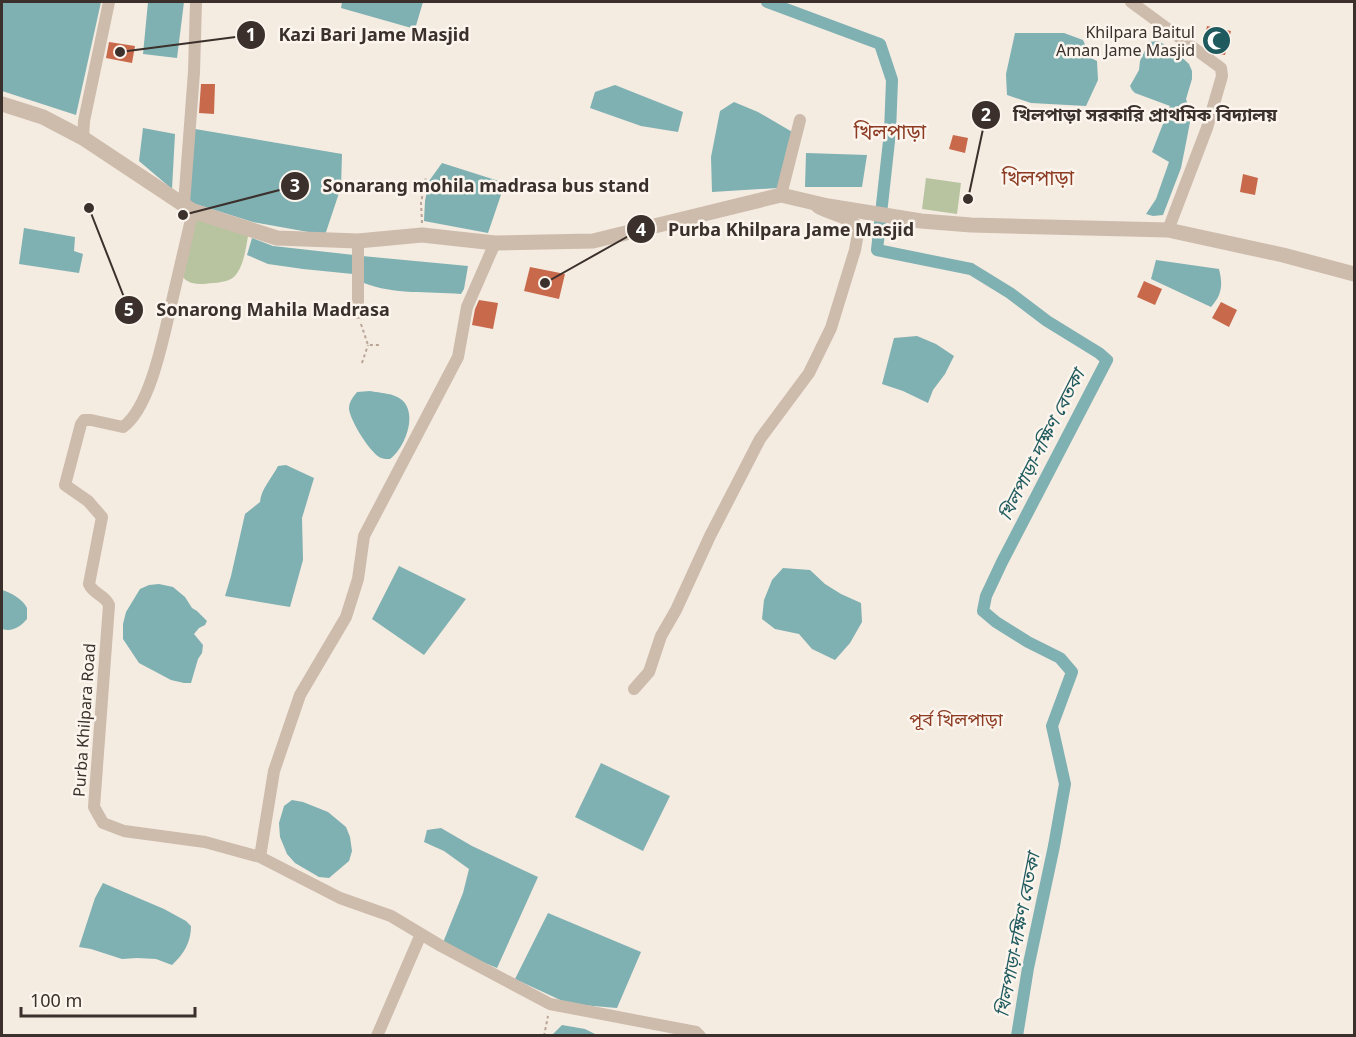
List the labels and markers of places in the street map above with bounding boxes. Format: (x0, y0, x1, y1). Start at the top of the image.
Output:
callout: Kazi Bari Jame Masjid (236, 17, 481, 53)
place label: Khilpara Baitul Aman Jame Masjid (1056, 21, 1195, 61)
mosque icon: Khilpara Baitul Aman Jame Masjid (1200, 25, 1232, 57)
callout: খিলপাড়া সরকারি প্রাথমিক বিদ্যালয় (971, 97, 1289, 133)
callout: Sonarang mohila madrasa bus stand (280, 168, 661, 204)
callout: Purba Khilpara Jame Masjid (626, 211, 926, 247)
callout: Sonarong Mahila Madrasa (114, 292, 402, 328)

